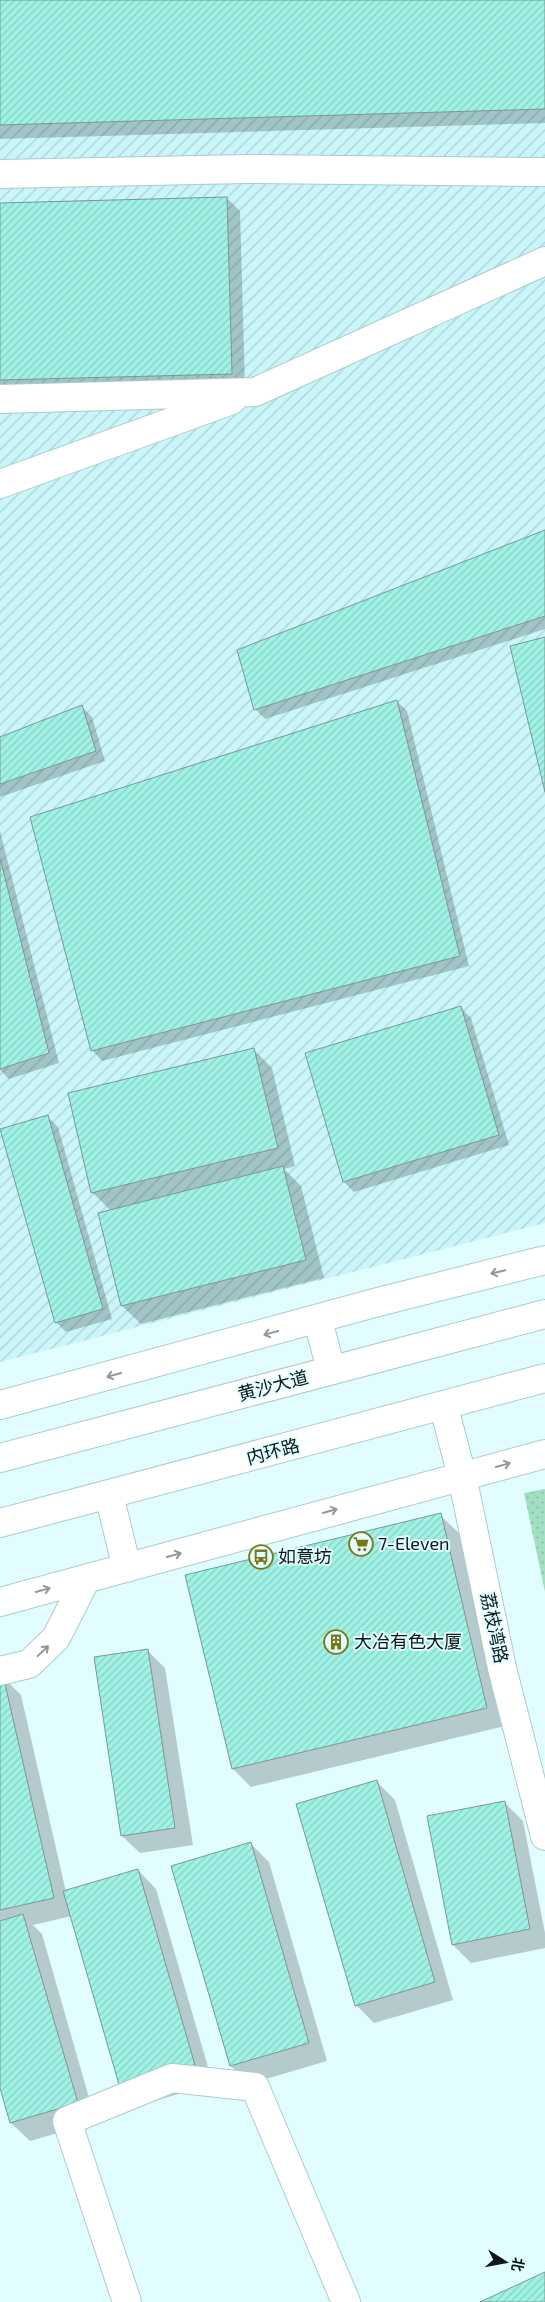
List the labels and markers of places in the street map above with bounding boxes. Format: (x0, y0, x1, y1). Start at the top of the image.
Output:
supermarket icon: 7-Eleven (348, 1531, 374, 1557)
place label: 7-Eleven (378, 1532, 450, 1554)
bus stop icon: 如意坊 (248, 1544, 274, 1570)
place label: 如意坊 (278, 1545, 332, 1567)
building icon: 大冶有色大厦 (323, 1629, 349, 1655)
place label: 大冶有色大厦 (354, 1630, 462, 1652)

